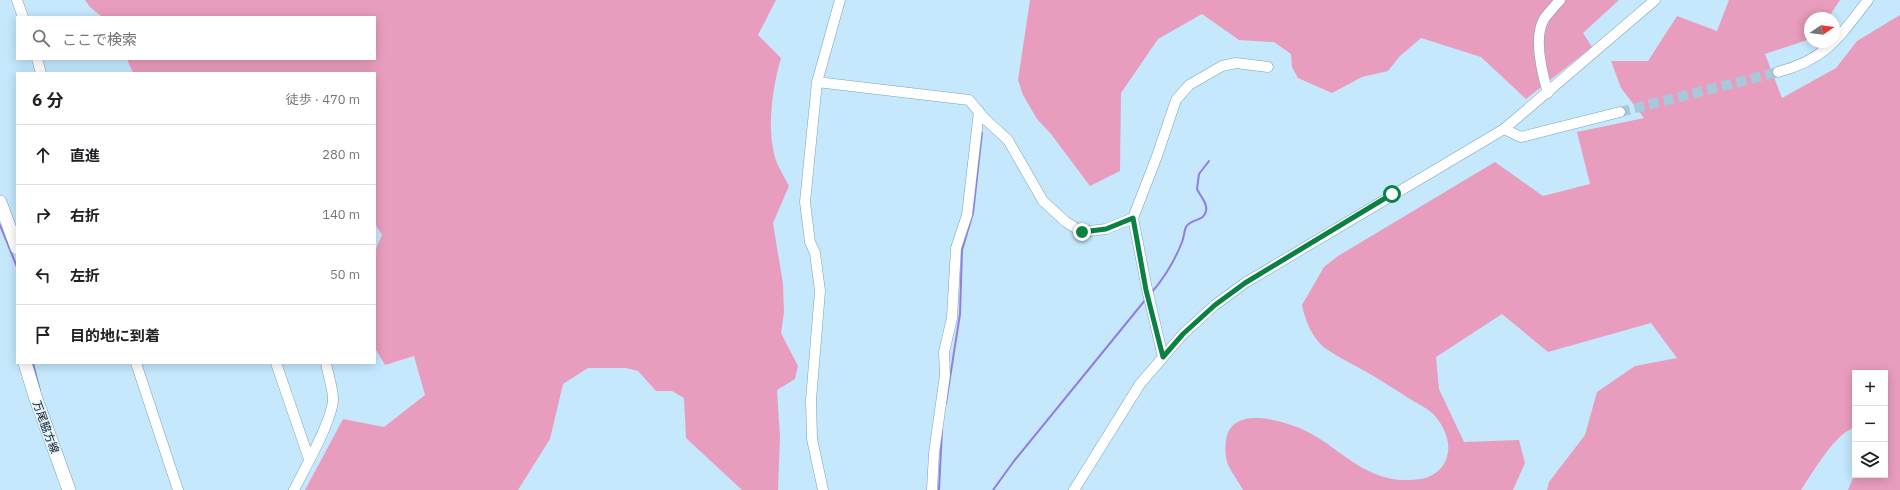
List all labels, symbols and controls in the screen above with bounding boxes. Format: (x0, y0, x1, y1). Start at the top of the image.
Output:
north arrow (1804, 12, 1840, 48)
search box (16, 16, 376, 60)
icon: search (30, 27, 52, 49)
text: ここで検索 (62, 30, 137, 49)
text: 6 分 (32, 89, 63, 111)
text: 徒歩 · 470 m (286, 91, 360, 108)
icon: ahead (32, 144, 54, 166)
text: 直進 (70, 146, 100, 165)
text: 280 m (322, 146, 360, 163)
route start (1383, 185, 1401, 203)
icon: right (32, 204, 54, 226)
text: 右折 (70, 206, 100, 225)
text: 140 m (322, 206, 360, 223)
route end (1073, 223, 1091, 241)
icon: left (32, 264, 54, 286)
text: 左折 (70, 266, 100, 285)
text: 50 m (330, 266, 360, 283)
icon: arrive (32, 324, 54, 346)
text: 目的地に到着 (70, 326, 160, 345)
map controls (1852, 370, 1888, 478)
button: + (1852, 370, 1888, 406)
street label: 万尾脇方線 (30, 399, 62, 455)
button: − (1852, 406, 1888, 442)
button: layers (1852, 442, 1888, 478)

